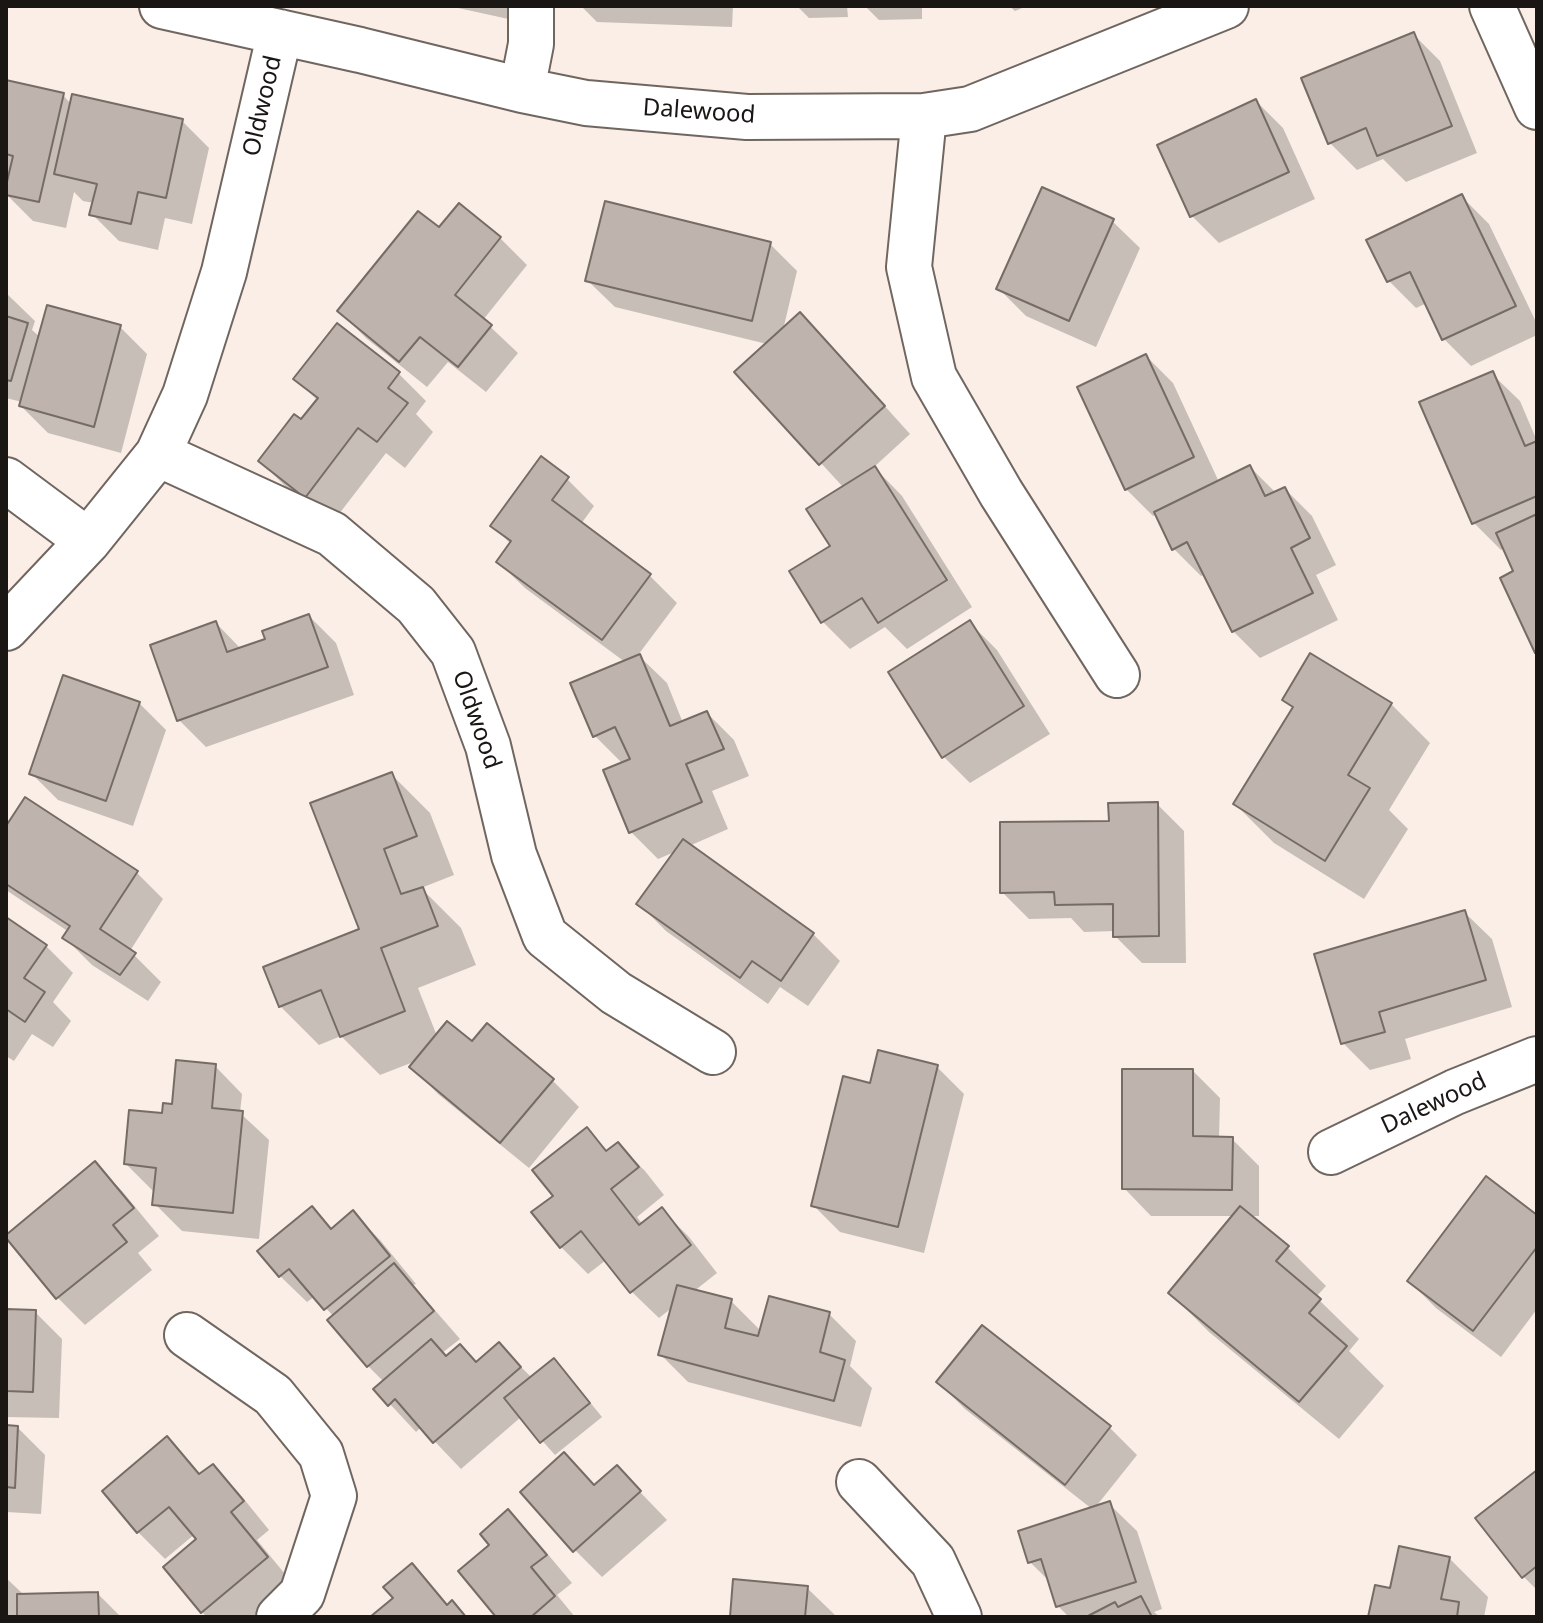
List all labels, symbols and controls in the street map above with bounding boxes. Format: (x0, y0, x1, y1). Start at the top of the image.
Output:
street label: Oldwood (237, 53, 289, 159)
street label: Dalewood (642, 94, 756, 130)
street label: Oldwood (446, 667, 506, 773)
street label: Dalewood (1377, 1067, 1491, 1141)

